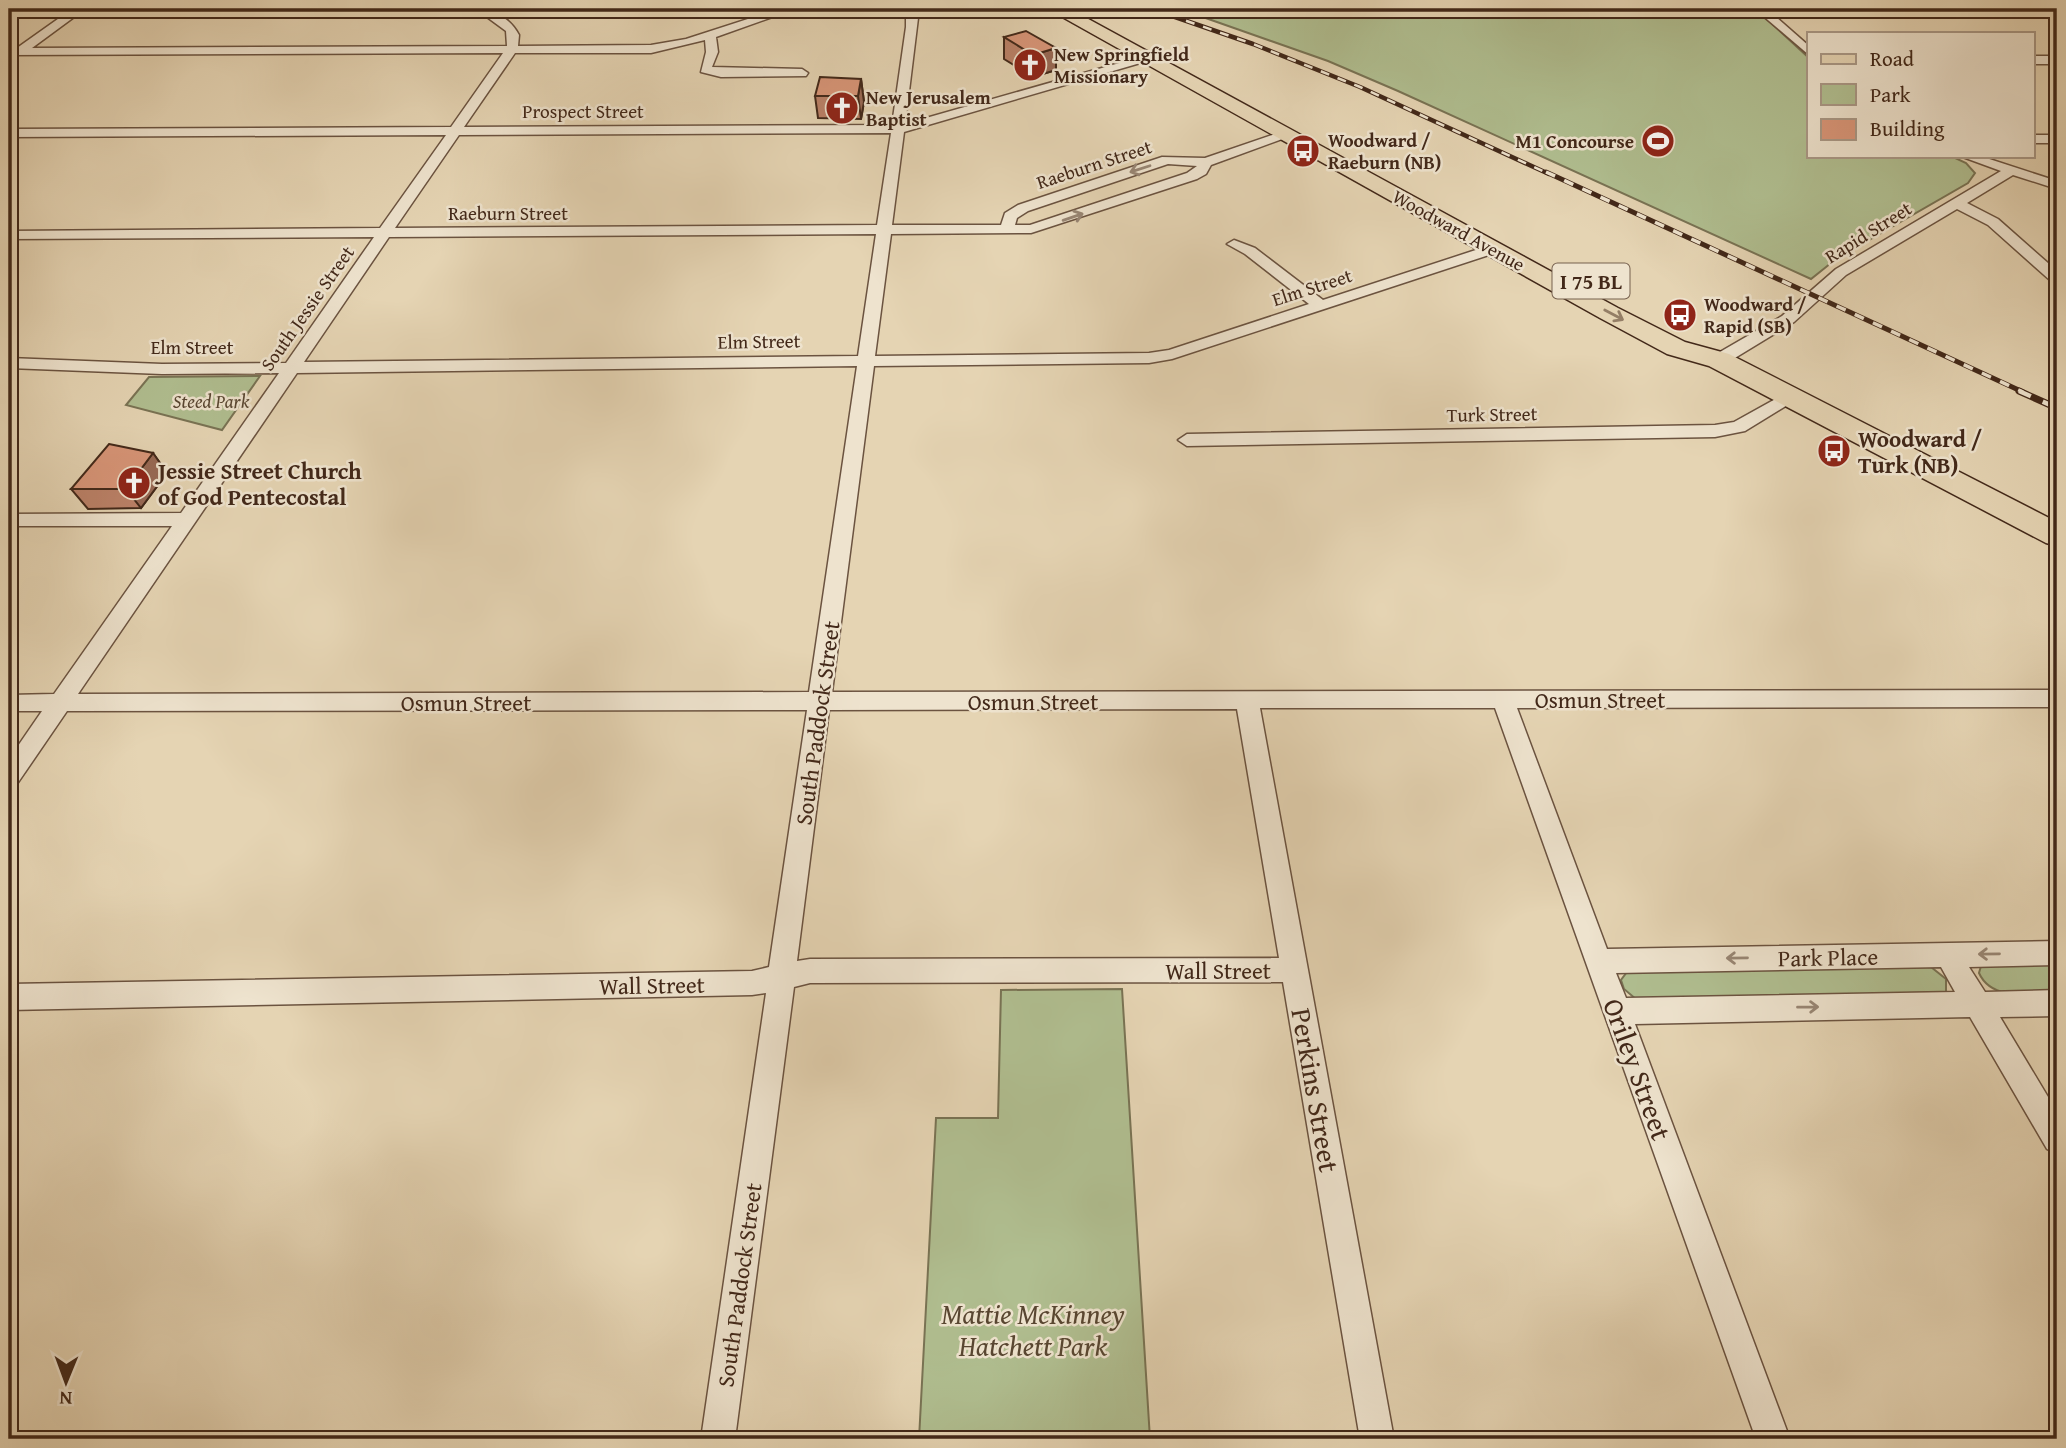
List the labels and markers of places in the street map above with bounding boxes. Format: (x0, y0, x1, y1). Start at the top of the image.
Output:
place label: New Springfield Missionary (1054, 40, 1189, 90)
church icon: New Springfield Missionary (1011, 46, 1049, 84)
place label: New Jerusalem Baptist (866, 83, 992, 133)
church icon: New Jerusalem Baptist (823, 89, 861, 127)
sports icon: M1 Concourse (1639, 122, 1677, 160)
place label: Woodward / Raeburn (NB) (1328, 126, 1442, 176)
place label: M1 Concourse (1516, 127, 1634, 155)
bus stop icon: Woodward / Raeburn (NB) (1284, 132, 1322, 170)
place label: Woodward / Rapid (SB) (1704, 290, 1806, 340)
bus stop icon: Woodward / Rapid (SB) (1661, 296, 1699, 334)
place label: Woodward / Turk (NB) (1858, 422, 1982, 481)
bus stop icon: Woodward / Turk (NB) (1815, 432, 1853, 470)
place label: Jessie Street Church of God Pentecostal (154, 454, 362, 513)
church icon: Jessie Street Church of God Pentecostal (115, 464, 153, 502)

